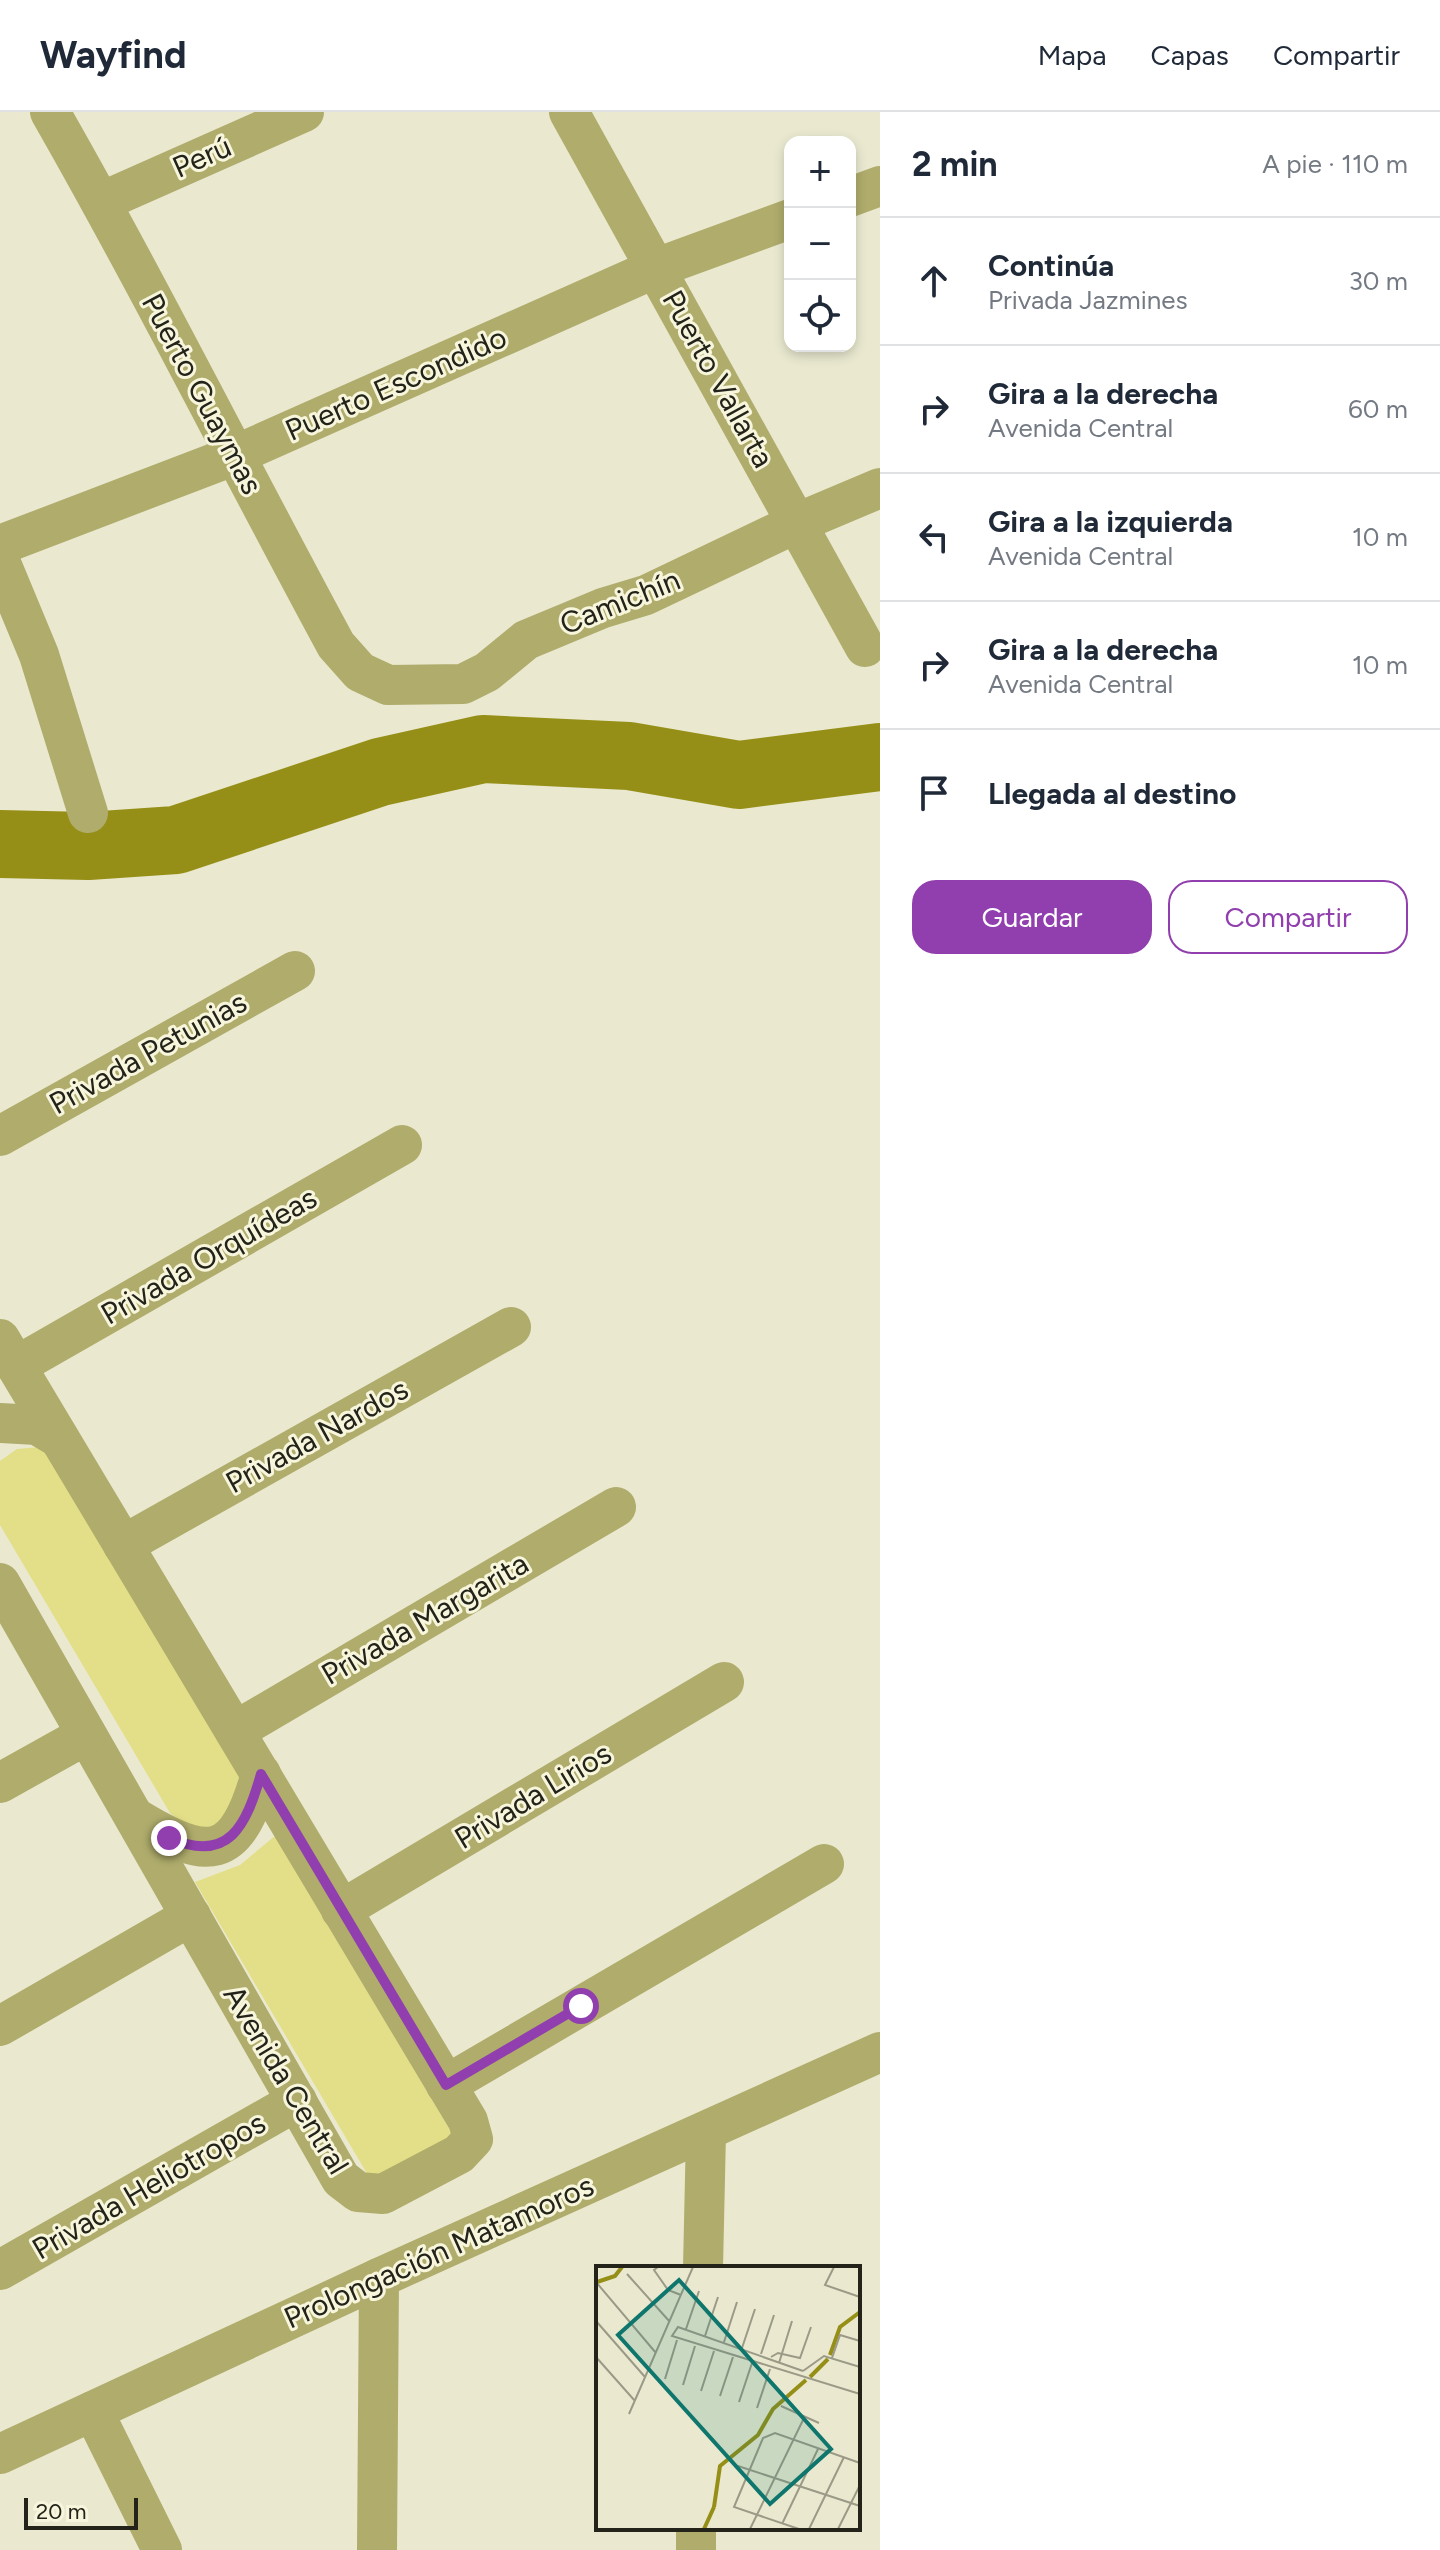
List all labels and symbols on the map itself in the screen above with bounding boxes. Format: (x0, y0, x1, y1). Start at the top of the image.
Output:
street label: Perú (167, 127, 237, 186)
street label: Puerto Vallarta (655, 284, 782, 474)
street label: Puerto Guaymas (134, 287, 271, 500)
street label: Puerto Escondido (279, 318, 512, 449)
street label: Camichín (554, 561, 685, 642)
street label: Privada Petunias (43, 983, 253, 1122)
street label: Privada Orquídeas (94, 1179, 323, 1332)
street label: Privada Nardos (219, 1370, 414, 1501)
street label: Privada Margarita (315, 1544, 535, 1693)
street label: Privada Lirios (448, 1734, 618, 1857)
route end (151, 1820, 187, 1856)
street label: Avenida Central (216, 1979, 357, 2181)
route start (563, 1988, 599, 2024)
street label: Privada Heliotropos (26, 2104, 272, 2267)
street label: Prolongación Matamoros (278, 2167, 599, 2337)
inset map (596, 2266, 860, 2530)
scale bar (24, 2494, 138, 2530)

